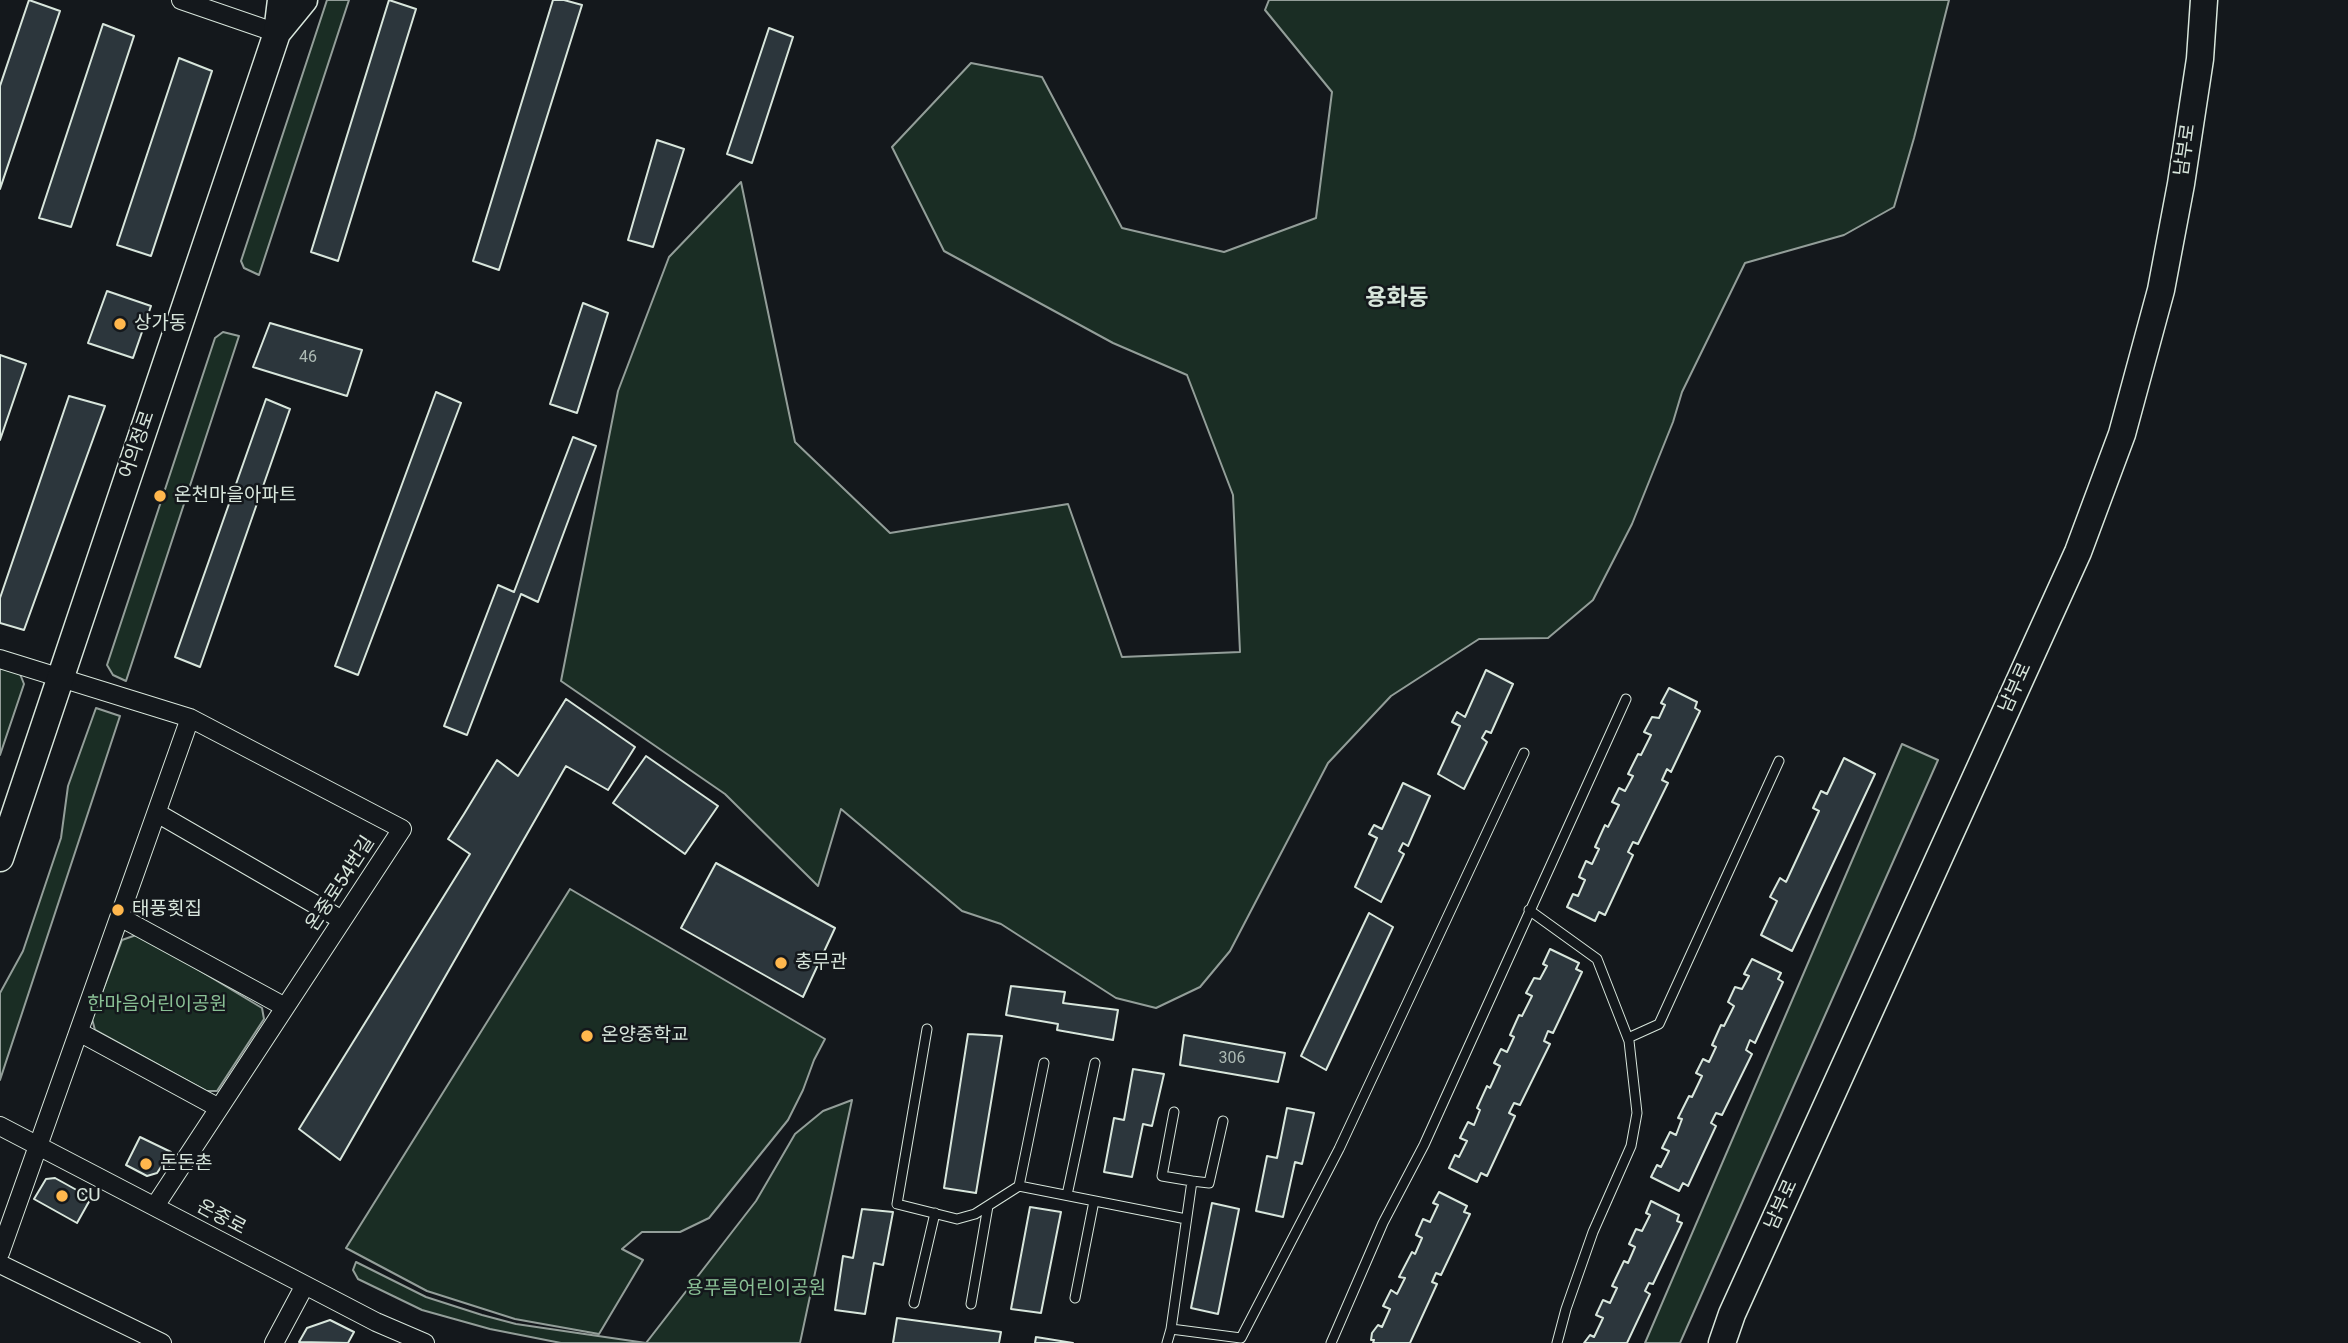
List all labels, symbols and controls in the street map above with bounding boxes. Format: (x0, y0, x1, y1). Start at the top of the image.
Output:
street label: 남부로 (2171, 122, 2201, 178)
district label: 용화동 (1365, 285, 1429, 313)
place label: 상가동 (134, 313, 186, 335)
marker: 상가동 (112, 316, 128, 332)
house number: 46 (299, 348, 317, 368)
street label: 어의정로 (116, 408, 160, 482)
place label: 온천마을아파트 (174, 485, 296, 507)
marker: 온천마을아파트 (152, 488, 168, 504)
street label: 남부로 (1995, 659, 2037, 717)
street label: 온중로54번길 (302, 832, 380, 936)
place label: 태풍횟집 (132, 899, 202, 921)
marker: 태풍횟집 (110, 902, 126, 918)
place label: 충무관 (795, 952, 847, 974)
marker: 충무관 (773, 955, 789, 971)
park label: 한마음어린이공원 (87, 994, 227, 1016)
place label: 온양중학교 (601, 1025, 688, 1047)
marker: 온양중학교 (579, 1028, 595, 1044)
house number: 306 (1219, 1049, 1245, 1069)
place label: 돈돈촌 (160, 1153, 212, 1175)
marker: 돈돈촌 (138, 1156, 154, 1172)
street label: 남부로 (1761, 1176, 1803, 1234)
place label: CU (76, 1185, 101, 1207)
marker: CU (54, 1188, 70, 1204)
street label: 온중로 (192, 1196, 250, 1240)
park label: 용푸름어린이공원 (686, 1278, 826, 1300)

